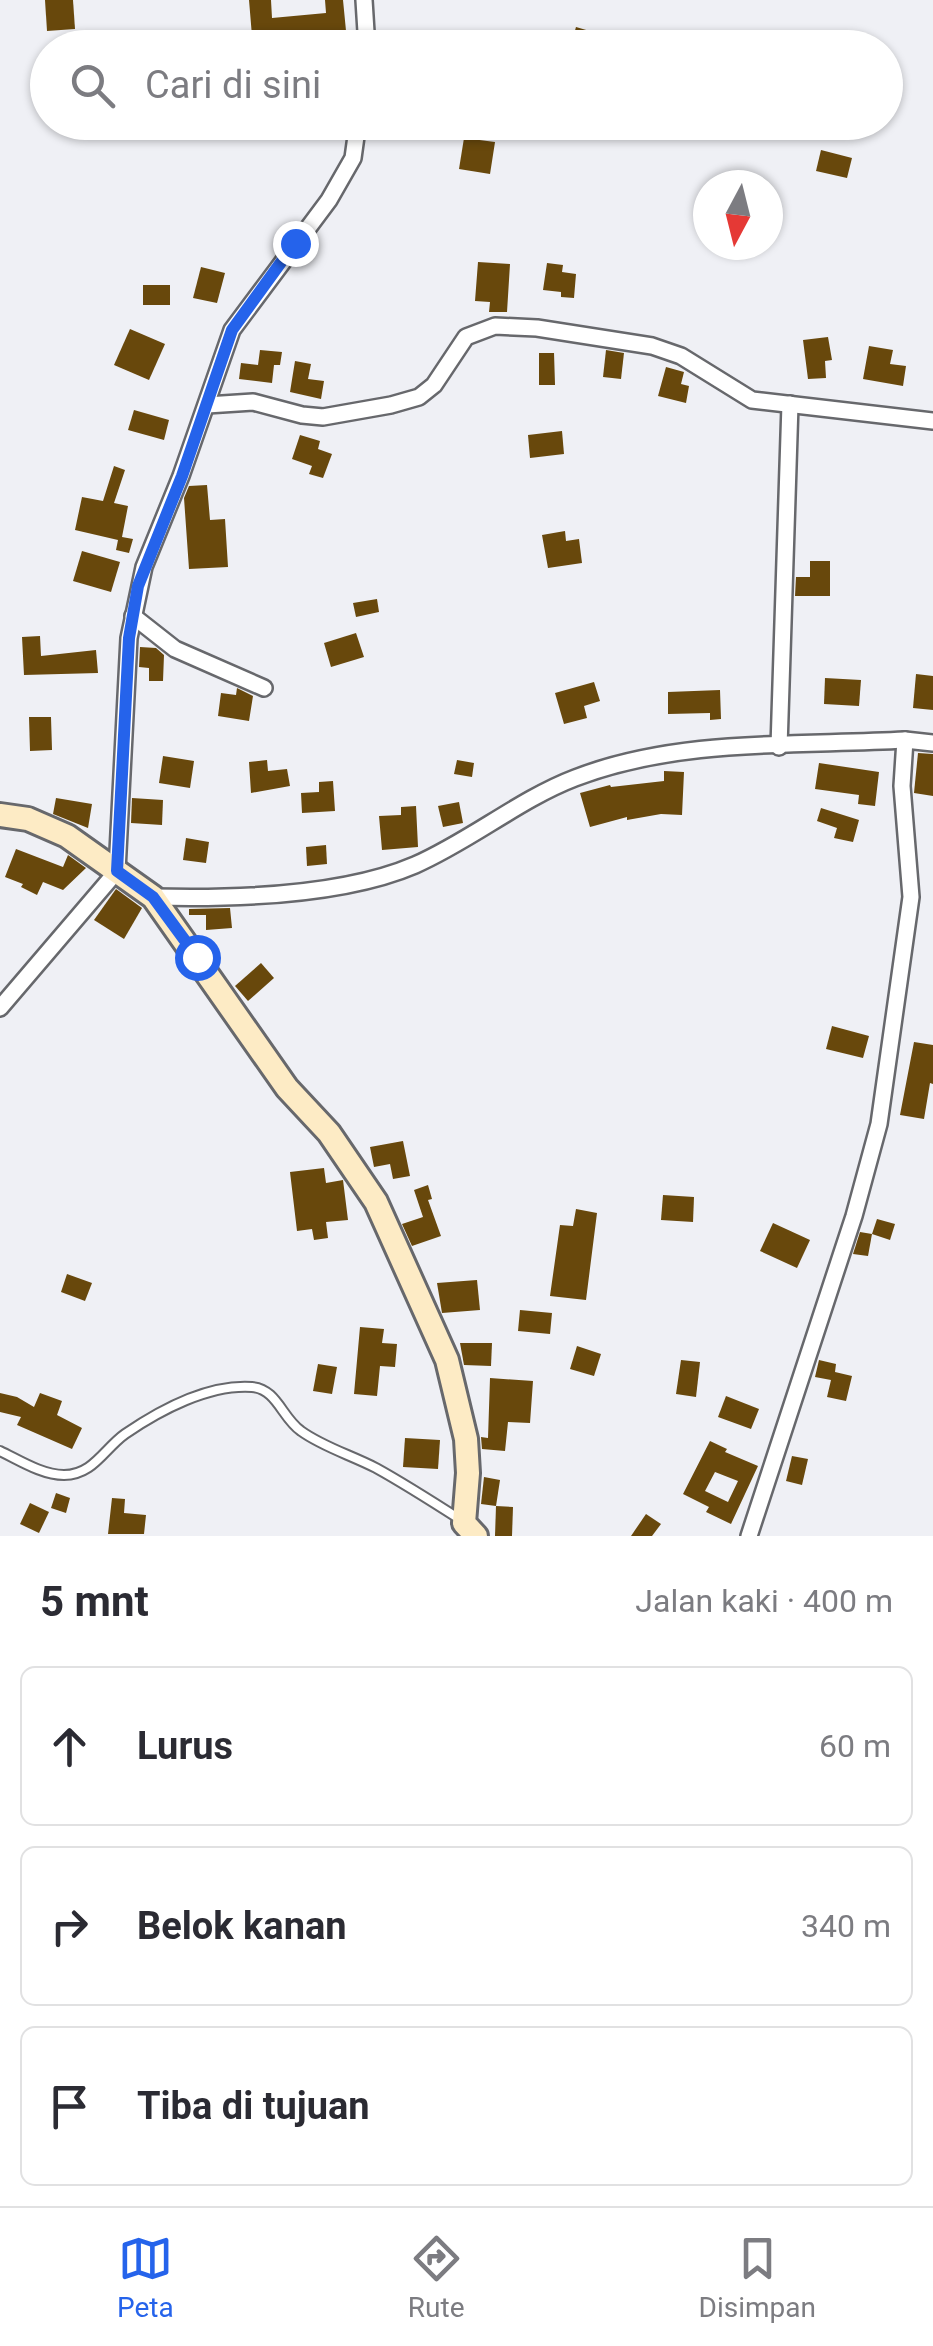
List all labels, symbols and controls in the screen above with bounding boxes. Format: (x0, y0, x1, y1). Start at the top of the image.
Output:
search box (30, 30, 903, 140)
icon: search (65, 58, 120, 113)
text: Cari di sini (145, 63, 321, 107)
north arrow (693, 170, 783, 260)
route end (273, 221, 319, 267)
route start (175, 935, 221, 981)
text: 5 mnt (40, 1577, 149, 1626)
text: Jalan kaki · 400 m (635, 1582, 893, 1620)
icon: ahead (42, 1719, 97, 1774)
text: Lurus (137, 1724, 233, 1768)
text: 60 m (819, 1727, 891, 1765)
icon: right (42, 1899, 97, 1954)
text: Belok kanan (137, 1904, 347, 1948)
text: 340 m (801, 1907, 891, 1945)
icon: arrive (42, 2079, 97, 2134)
text: Tiba di tujuan (137, 2084, 370, 2128)
tab: Peta (117, 2231, 174, 2324)
tab: Rute (408, 2231, 465, 2324)
tab: Disimpan (699, 2231, 816, 2324)

